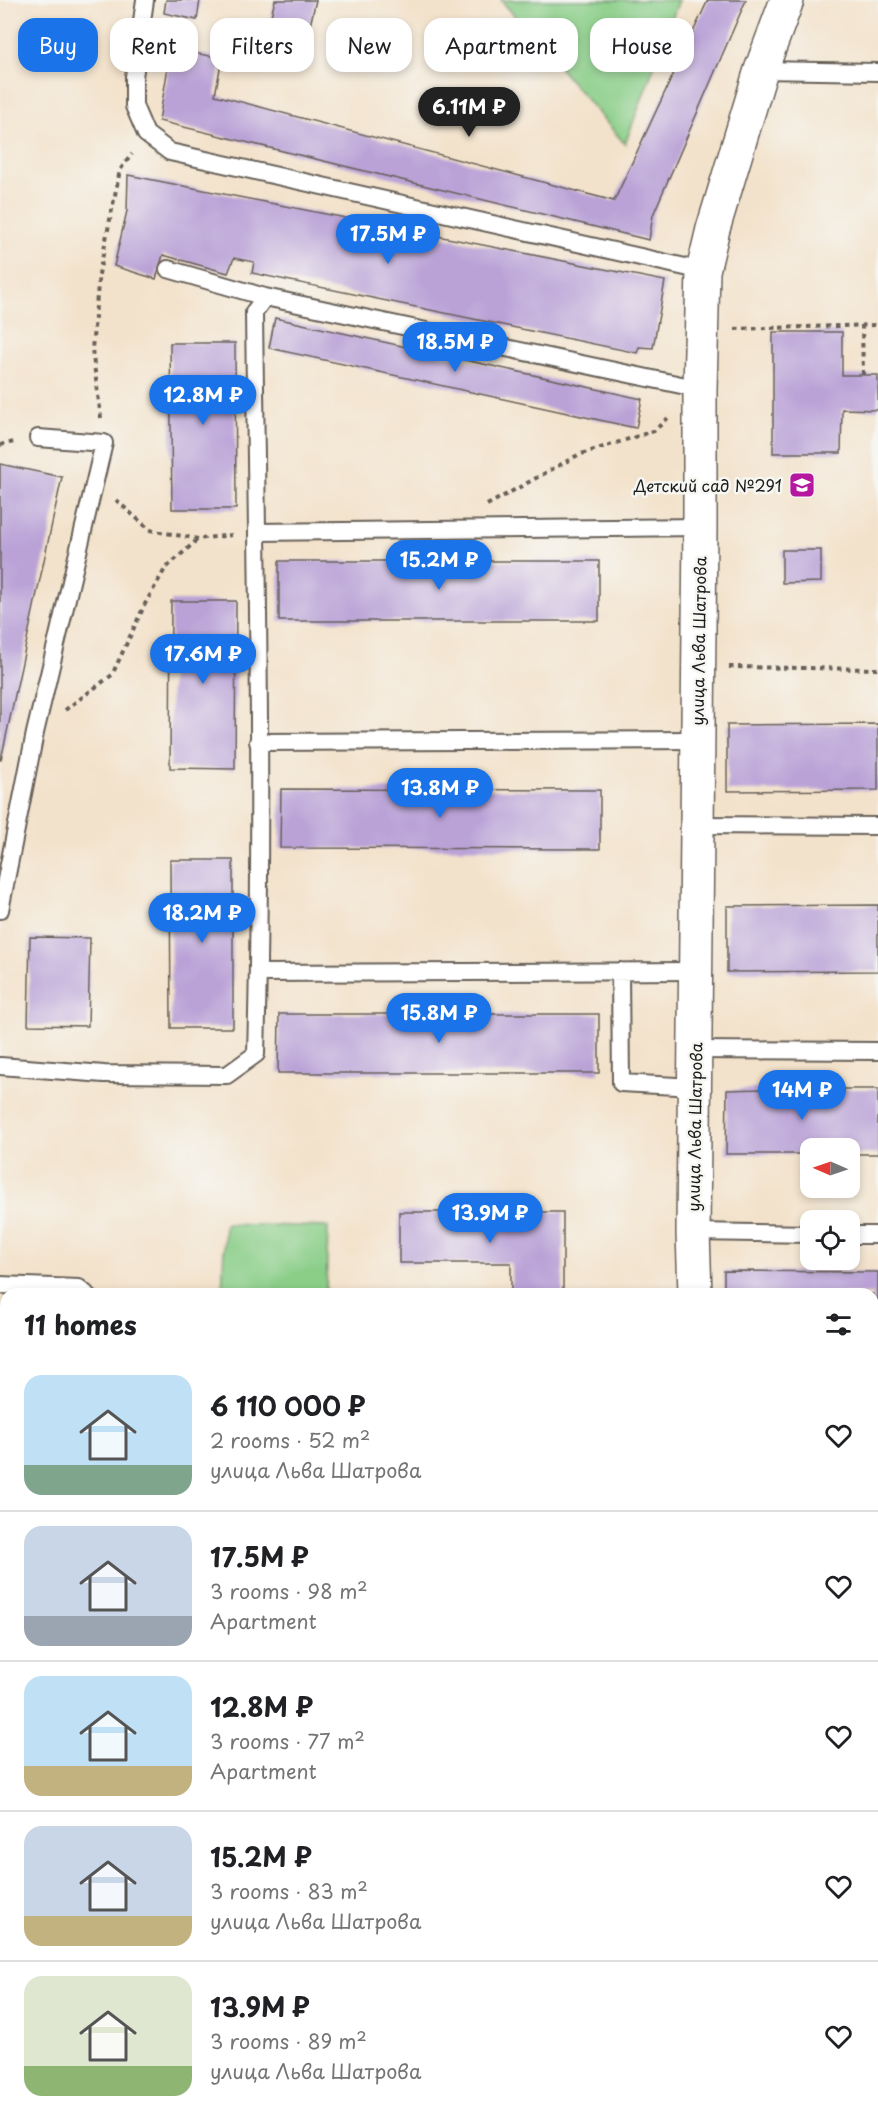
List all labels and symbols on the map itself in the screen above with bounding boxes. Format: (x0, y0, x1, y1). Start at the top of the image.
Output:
pin: 6.11M ₽ (414, 87, 524, 138)
pin: 17.5M ₽ (333, 214, 443, 265)
pin: 18.5M ₽ (400, 322, 510, 373)
pin: 12.8M ₽ (148, 375, 258, 426)
school or university icon: Детский сад №291 (787, 470, 817, 500)
place label: Детский сад №291 (633, 473, 782, 497)
pin: 15.2M ₽ (384, 540, 494, 591)
street label: улица Льва Шатрова (685, 556, 711, 726)
pin: 17.6M ₽ (148, 634, 258, 685)
pin: 13.8M ₽ (385, 768, 495, 819)
pin: 18.2M ₽ (147, 893, 257, 944)
pin: 15.8M ₽ (384, 993, 494, 1044)
street label: улица Льва Шатрова (681, 1042, 707, 1212)
pin: 14M ₽ (760, 1070, 844, 1121)
north arrow (800, 1138, 860, 1198)
pin: 13.9M ₽ (435, 1193, 545, 1244)

